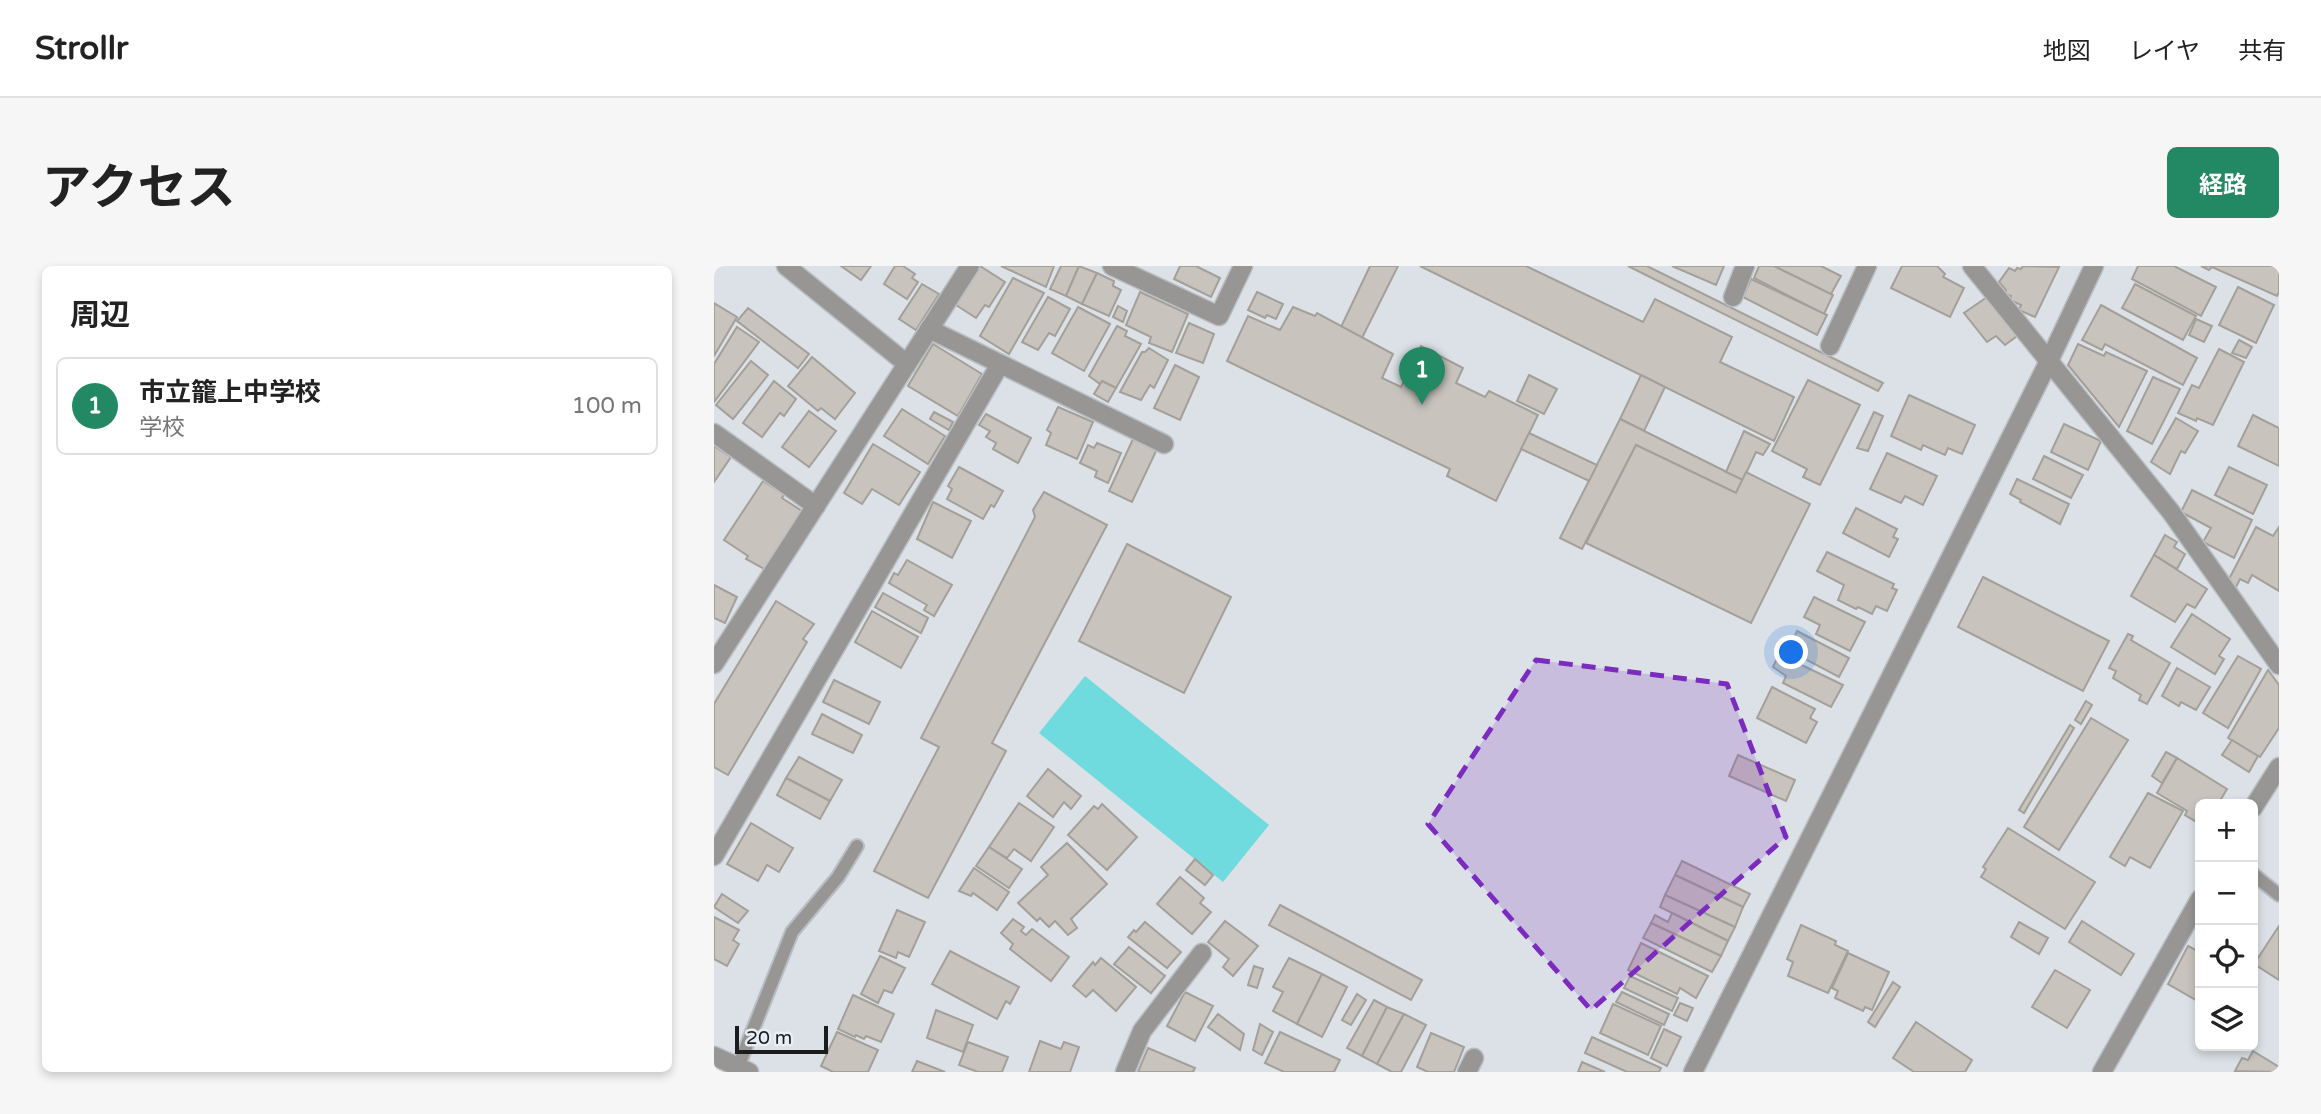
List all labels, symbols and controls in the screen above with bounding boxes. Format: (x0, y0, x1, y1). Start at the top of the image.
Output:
text: Strollr (35, 29, 129, 68)
text: 地図 (2043, 37, 2091, 66)
text: レイヤ (2129, 37, 2200, 66)
text: 共有 (2238, 37, 2286, 66)
button: 経路 (2167, 147, 2279, 218)
text: アクセス (42, 159, 236, 218)
text: 周辺 (70, 297, 130, 334)
pin: 1 (1399, 347, 1445, 405)
text: 市立籠上中学校 (139, 377, 321, 408)
text: 1 (88, 392, 102, 420)
text: 100 m (572, 392, 642, 420)
text: 学校 (139, 414, 185, 442)
your location (1774, 635, 1808, 669)
map controls (2195, 799, 2258, 1051)
button: + (2195, 799, 2258, 862)
button: − (2195, 862, 2258, 925)
button: locate (2195, 925, 2258, 988)
button: layers (2195, 988, 2258, 1051)
scale bar (735, 1023, 828, 1055)
text: 20 m (746, 1027, 792, 1049)

